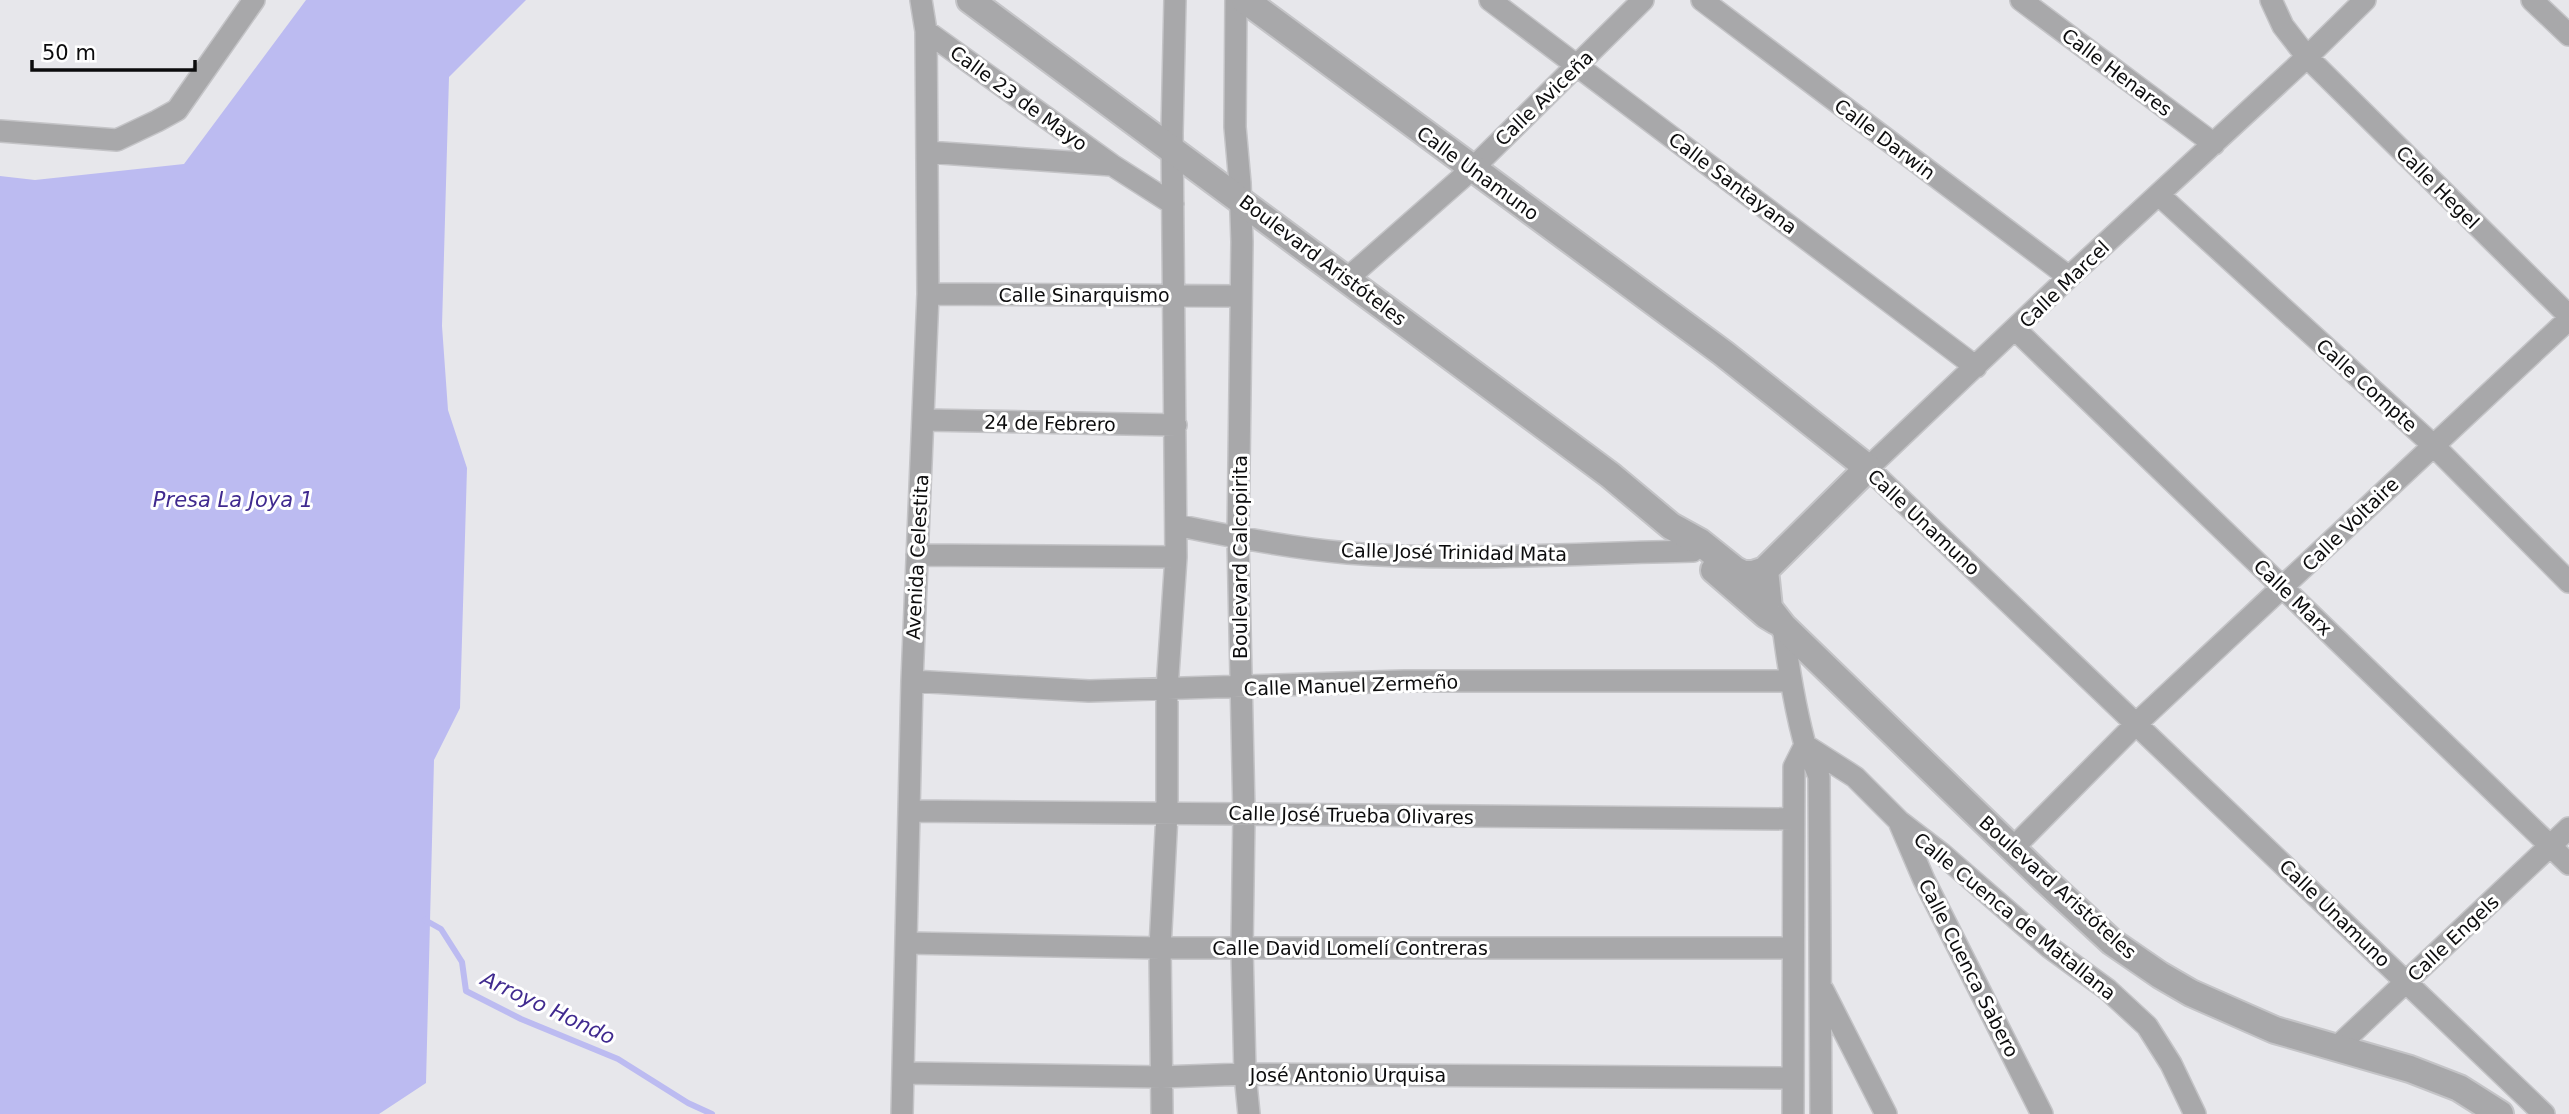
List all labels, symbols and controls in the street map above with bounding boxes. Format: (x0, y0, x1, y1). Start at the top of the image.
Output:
street label: Calle Henares (2058, 24, 2176, 120)
scale bar (32, 28, 194, 72)
text: 50 m (42, 41, 96, 65)
street label: Calle 23 de Mayo (946, 41, 1092, 155)
street label: Calle Aviceña (1491, 46, 1597, 150)
street label: Calle Darwin (1830, 94, 1940, 184)
street label: Calle Unamuno (1413, 121, 1543, 225)
street label: Calle Santayana (1665, 128, 1801, 238)
street label: Calle Hegel (2392, 141, 2484, 233)
street label: Boulevard Aristóteles (1235, 190, 1411, 330)
street label: Calle Marcel (2015, 236, 2113, 332)
street label: Calle Sinarquismo (998, 284, 1170, 306)
street label: Calle Compte (2312, 334, 2422, 436)
street label: 24 de Febrero (984, 411, 1116, 435)
street label: Boulevard Calcopirita (1229, 455, 1251, 659)
street label: Calle Unamuno (1863, 465, 1985, 579)
street label: Calle Voltaire (2297, 473, 2403, 575)
street label: Avenida Celestita (902, 474, 932, 640)
water label: Presa La Joya 1 (153, 488, 313, 512)
street label: Calle José Trinidad Mata (1341, 539, 1567, 565)
street label: Calle Marx (2249, 554, 2337, 640)
street label: Calle Manuel Zermeño (1243, 670, 1459, 700)
street label: Calle José Trueba Olivares (1228, 802, 1474, 828)
street label: Boulevard Aristóteles (1975, 811, 2141, 963)
street label: Calle Cuenca de Matallana (1910, 828, 2120, 1004)
street label: Calle Unamuno (2275, 855, 2395, 971)
street label: Calle Cuenca Sabero (1915, 875, 2023, 1061)
street label: Calle Engels (2403, 890, 2503, 986)
street label: Calle David Lomelí Contreras (1212, 937, 1488, 959)
water label: Arroyo Hondo (476, 966, 619, 1049)
street label: José Antonio Urquisa (1249, 1064, 1446, 1086)

